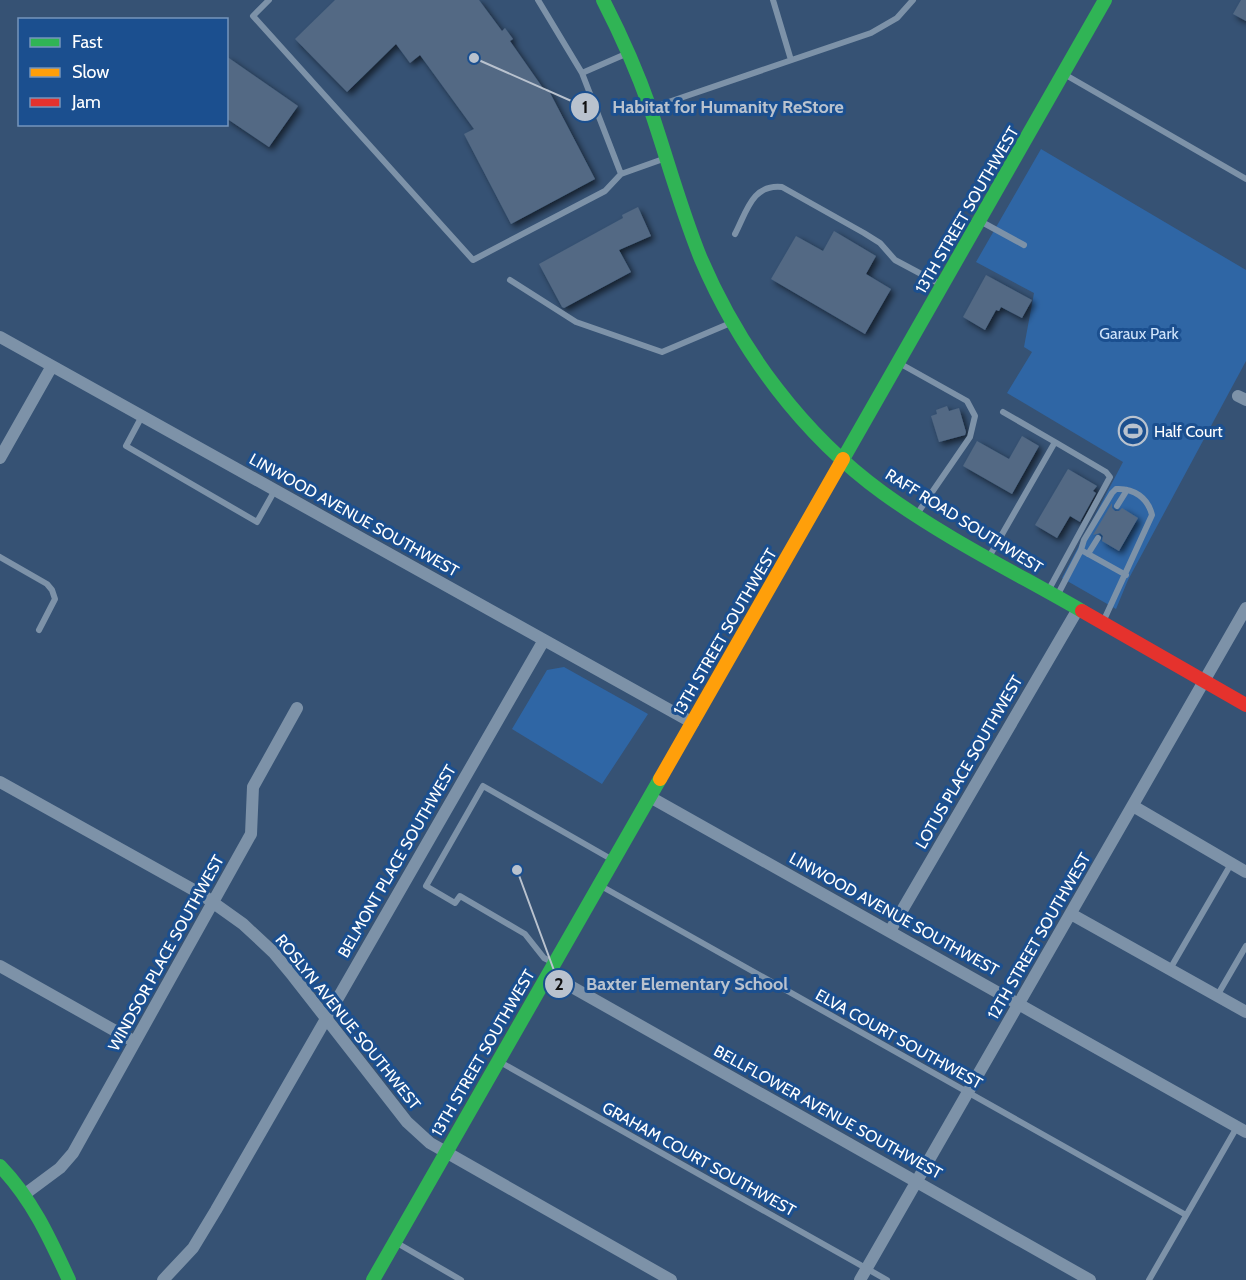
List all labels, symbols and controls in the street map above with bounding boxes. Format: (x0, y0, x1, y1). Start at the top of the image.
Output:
legend (18, 18, 228, 126)
text: Fast (72, 31, 103, 53)
text: Slow (72, 61, 109, 83)
callout: Habitat for Humanity ReStore (570, 89, 856, 125)
text: Jam (71, 91, 101, 113)
text: 1 (582, 96, 588, 118)
text: Habitat for Humanity ReStore (612, 96, 844, 118)
street label: 13TH STREET SOUTHWEST (911, 123, 1023, 297)
park label: Garaux Park (1099, 324, 1180, 343)
sports icon: Half Court (1117, 415, 1149, 447)
place label: Half Court (1154, 422, 1223, 441)
street label: LINWOOD AVENUE SOUTHWEST (246, 449, 462, 581)
street label: RAFF ROAD SOUTHWEST (882, 465, 1046, 577)
street label: 13TH STREET SOUTHWEST (669, 545, 781, 719)
street label: LOTUS PLACE SOUTHWEST (912, 672, 1027, 852)
street label: BELMONT PLACE SOUTHWEST (334, 761, 460, 961)
street label: LINWOOD AVENUE SOUTHWEST (786, 848, 1002, 980)
street label: 12TH STREET SOUTHWEST (983, 849, 1095, 1023)
street label: WINDSOR PLACE SOUTHWEST (104, 851, 228, 1054)
street label: ROSLYN AVENUE SOUTHWEST (272, 931, 425, 1114)
street label: 13TH STREET SOUTHWEST (427, 966, 539, 1140)
callout: Baxter Elementary School (544, 966, 800, 1002)
text: 2 (554, 973, 564, 995)
text: Baxter Elementary School (586, 973, 788, 995)
street label: ELVA COURT SOUTHWEST (812, 985, 986, 1093)
street label: BELLFLOWER AVENUE SOUTHWEST (711, 1041, 946, 1183)
street label: GRAHAM COURT SOUTHWEST (599, 1098, 799, 1220)

